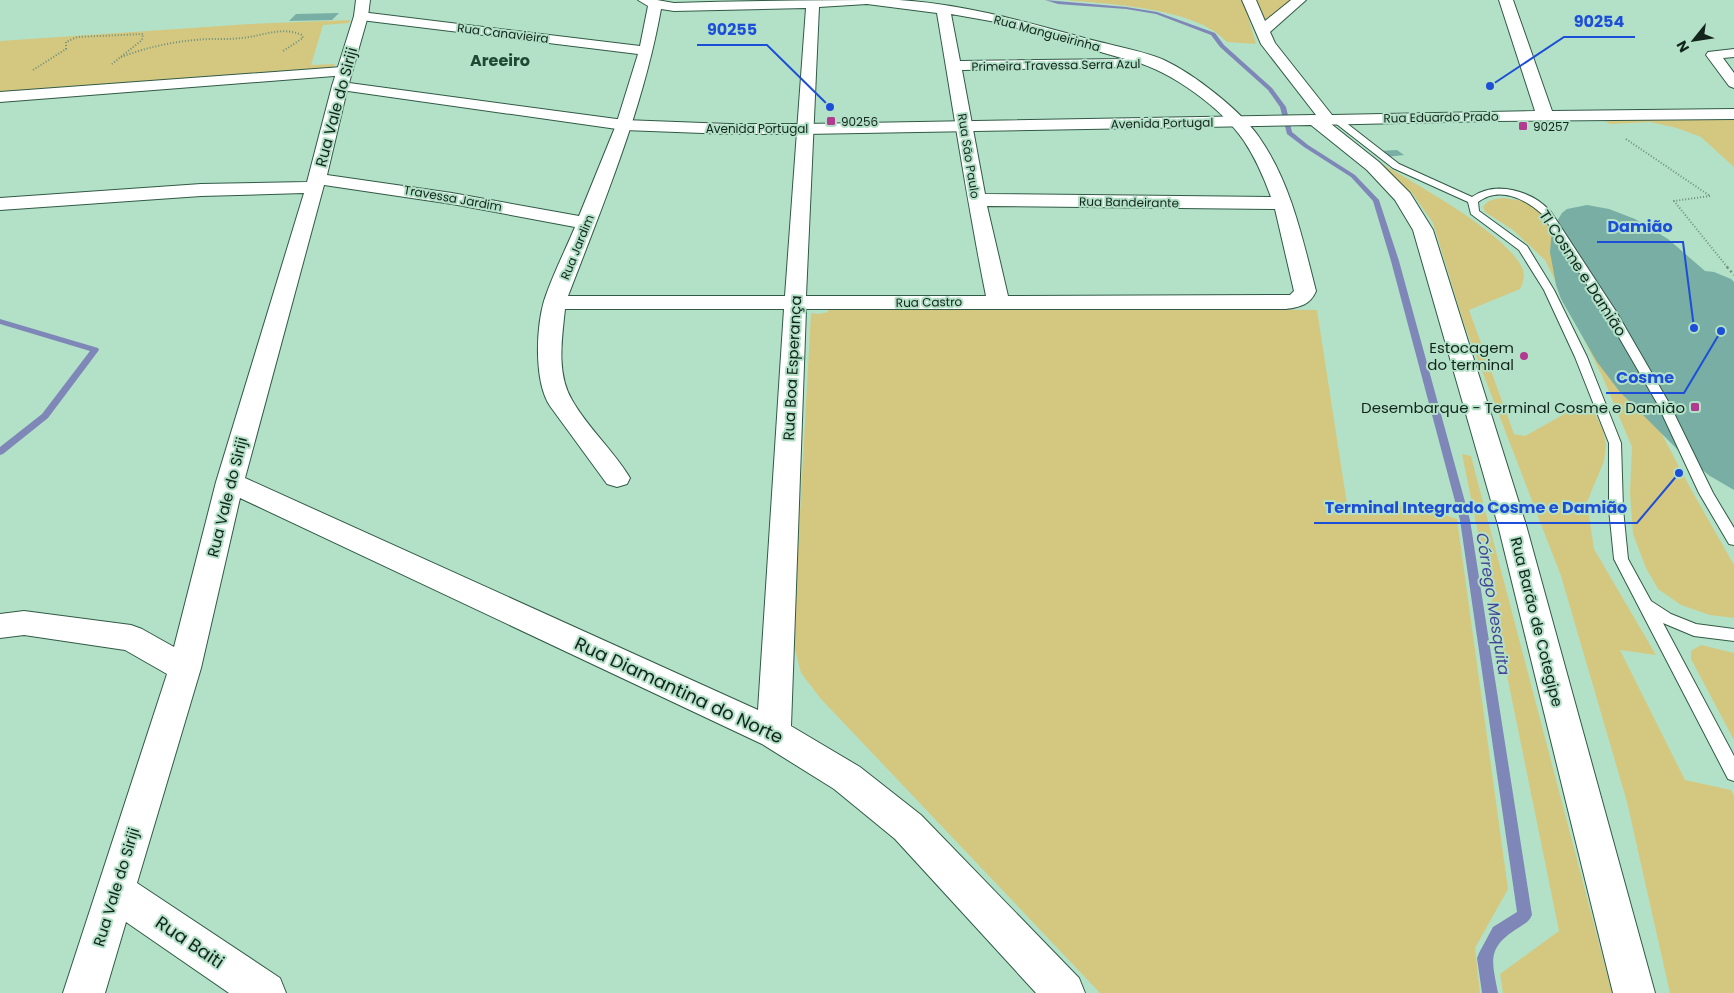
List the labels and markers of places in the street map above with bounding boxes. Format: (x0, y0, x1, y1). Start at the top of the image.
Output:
callout: 90254 (1564, 6, 1635, 37)
callout: 90255 (697, 14, 767, 45)
place label: 90256 (841, 113, 878, 130)
marker: 90256 (825, 115, 837, 127)
place label: 90257 (1533, 118, 1570, 135)
marker: 90257 (1517, 120, 1529, 132)
callout: Damião (1597, 211, 1683, 242)
place label: Estocagem do terminal (1427, 337, 1514, 375)
marker: Estocagem do terminal (1518, 350, 1530, 362)
callout: Cosme (1606, 362, 1684, 393)
place label: Desembarque - Terminal Cosme e Damião (1361, 397, 1685, 418)
marker: Desembarque - Terminal Cosme e Damião (1689, 401, 1701, 413)
callout: Terminal Integrado Cosme e Damião (1314, 492, 1637, 523)

